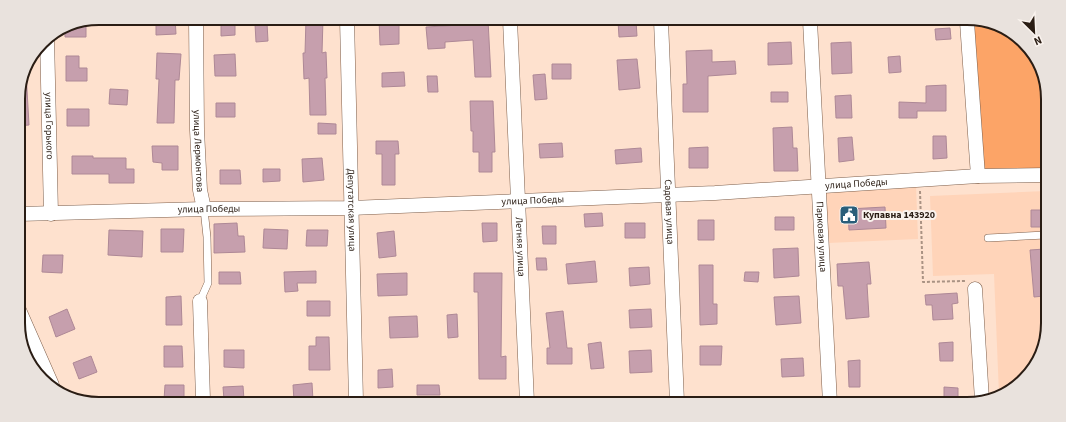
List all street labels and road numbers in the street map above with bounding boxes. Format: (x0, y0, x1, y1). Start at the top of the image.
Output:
street label: улица Горького (41, 92, 57, 160)
street label: улица Лермонтова (190, 110, 207, 193)
street label: Депутатская улица (344, 168, 359, 252)
street label: улица Победы (825, 175, 888, 193)
street label: Садовая улица (661, 179, 677, 245)
street label: улица Победы (501, 192, 564, 209)
street label: Парковая улица (812, 201, 830, 272)
street label: улица Победы (177, 202, 240, 217)
street label: Летняя улица (512, 217, 528, 277)

